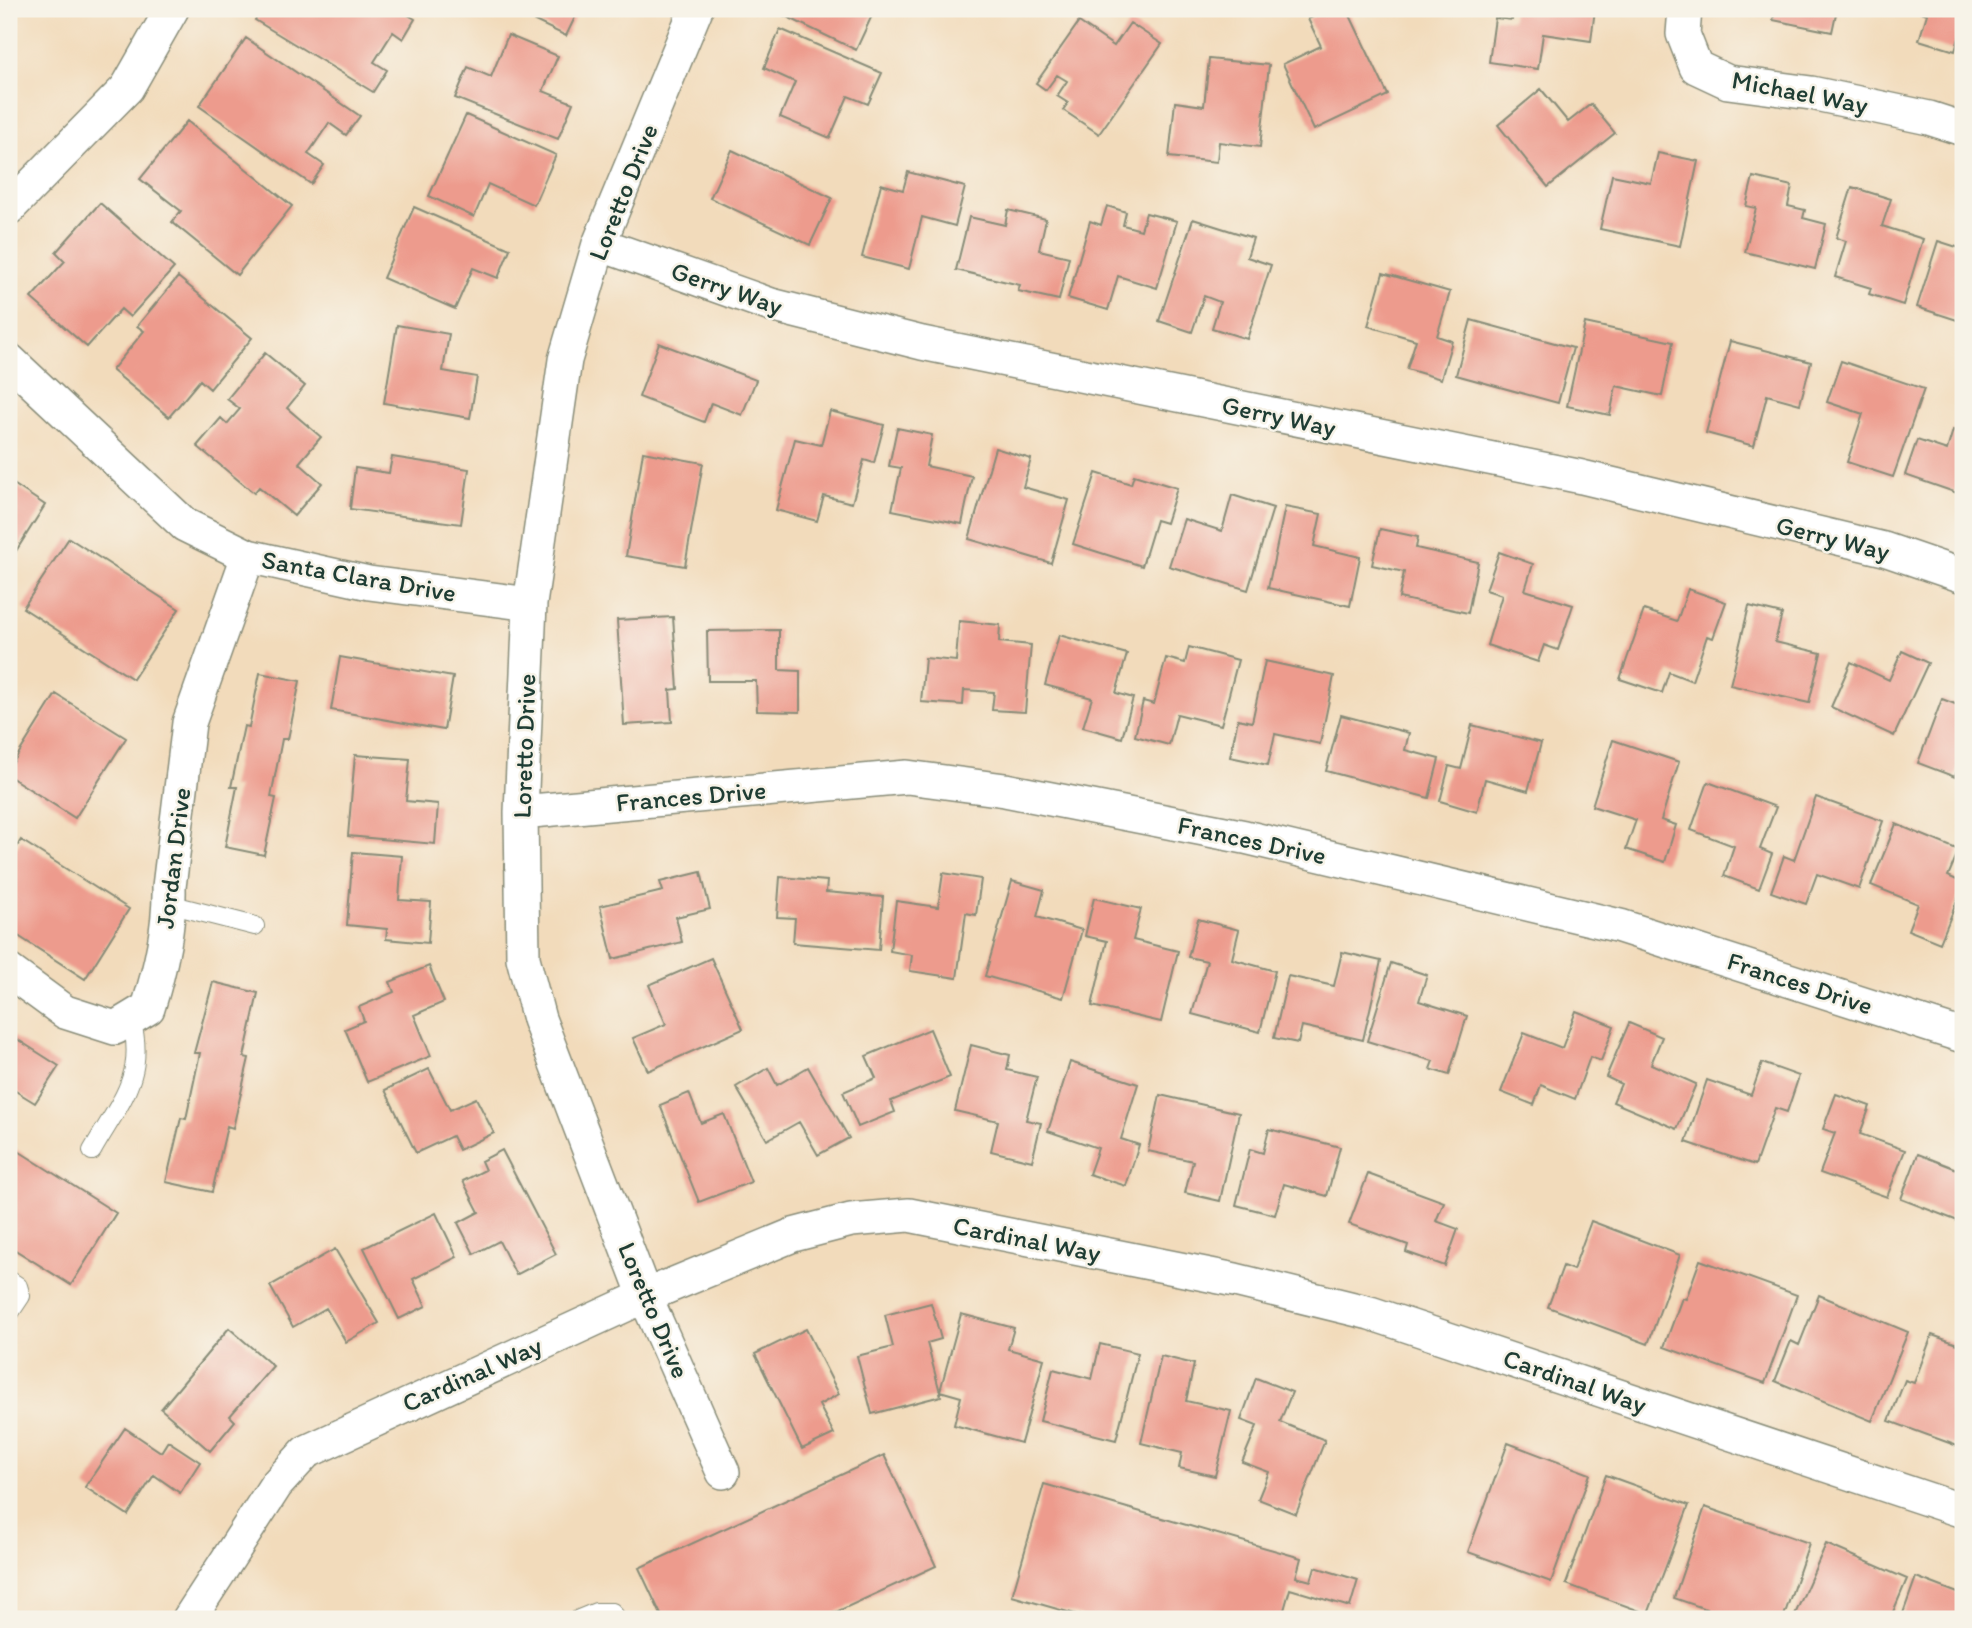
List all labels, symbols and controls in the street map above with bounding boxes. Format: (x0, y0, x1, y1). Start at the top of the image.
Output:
street label: Michael Way (1729, 63, 1871, 121)
street label: Loretto Drive (581, 119, 665, 265)
street label: Gerry Way (667, 254, 787, 322)
street label: Gerry Way (1219, 388, 1339, 444)
street label: Gerry Way (1773, 508, 1893, 568)
street label: Santa Clara Drive (259, 543, 459, 609)
street label: Loretto Drive (505, 673, 543, 819)
street label: Frances Drive (614, 773, 768, 819)
street label: Jordan Drive (148, 786, 198, 930)
street label: Frances Drive (1175, 809, 1329, 871)
street label: Frances Drive (1723, 944, 1877, 1022)
street label: Cardinal Way (951, 1209, 1103, 1269)
street label: Loretto Drive (611, 1237, 697, 1383)
street label: Cardinal Way (397, 1329, 547, 1419)
street label: Cardinal Way (1499, 1342, 1651, 1420)

